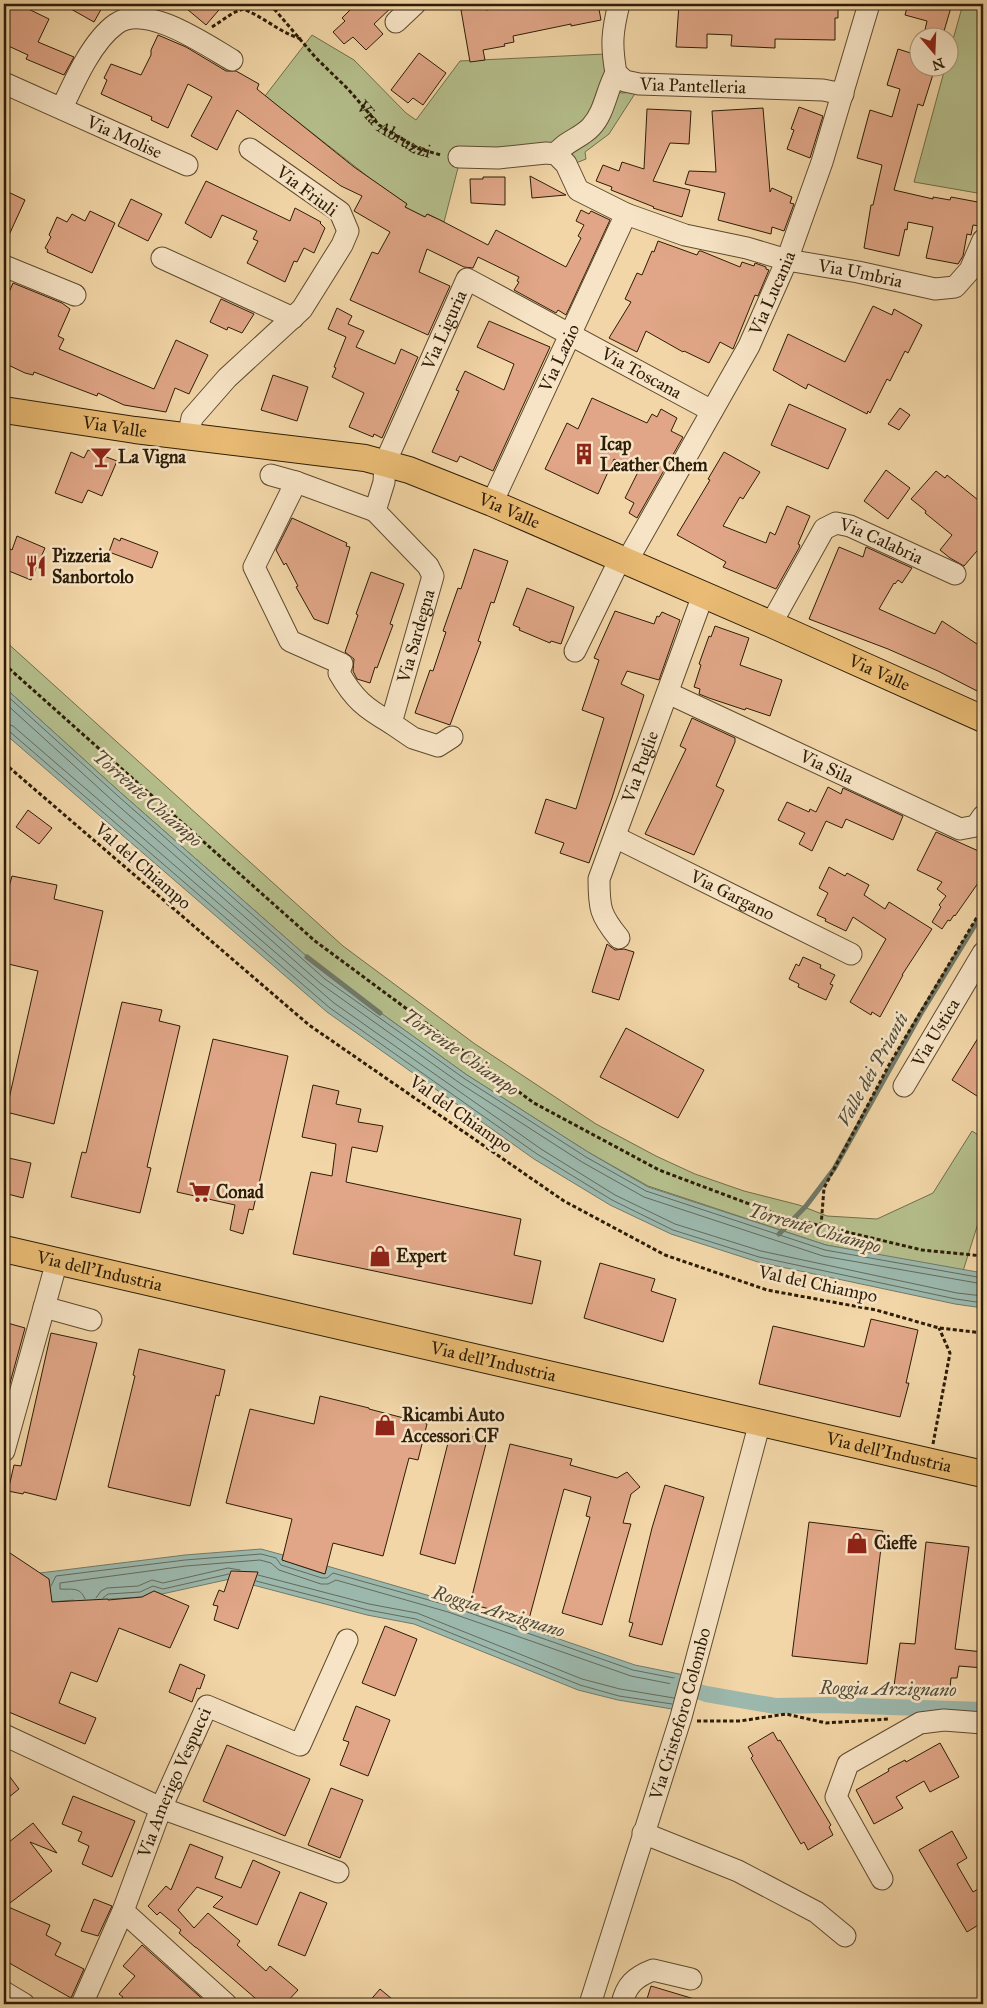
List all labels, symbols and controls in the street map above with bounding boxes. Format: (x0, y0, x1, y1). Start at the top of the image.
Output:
north arrow (910, 28, 960, 78)
text: N (930, 54, 946, 74)
street label: Via Pantelleria (638, 73, 747, 99)
street label: Via Abruzzi (351, 95, 434, 163)
street label: Via Molise (82, 110, 166, 163)
street label: Via Friuli (271, 160, 342, 221)
street label: Via Lucania (744, 248, 800, 339)
street label: Via Umbria (815, 254, 905, 293)
street label: Via Liguria (417, 286, 472, 374)
street label: Via Lazio (534, 320, 584, 396)
street label: Via Toscana (597, 342, 686, 404)
street label: Via Valle (80, 411, 148, 442)
place label: Icap Leather Chem (600, 433, 709, 476)
building icon: Icap Leather Chem (571, 441, 597, 467)
bar icon: La Vigna (88, 444, 114, 470)
place label: La Vigna (118, 446, 186, 469)
street label: Via Valle (474, 487, 543, 534)
street label: Via Calabria (837, 513, 927, 569)
place label: Pizzeria Sanbortolo (52, 545, 134, 588)
restaurant icon: Pizzeria Sanbortolo (23, 553, 49, 579)
street label: Via Sardegna (392, 586, 440, 686)
street label: Via Valle (844, 649, 913, 696)
street label: Via Puglie (617, 728, 663, 806)
water label: Torrente Chiampo (88, 745, 207, 853)
street label: Via Sila (795, 745, 857, 789)
street label: Val del Chiampo (89, 817, 196, 914)
street label: Via Gargano (686, 865, 778, 925)
street label: Via Ustica (906, 994, 965, 1072)
water label: Torrente Chiampo (397, 1004, 523, 1102)
water label: Valle dei Prianti (832, 1008, 913, 1130)
street label: Val del Chiampo (404, 1070, 517, 1158)
supermarket icon: Conad (187, 1179, 213, 1205)
place label: Conad (216, 1181, 265, 1203)
water label: Torrente Chiampo (746, 1199, 884, 1259)
shop icon: Expert (367, 1243, 393, 1269)
place label: Expert (396, 1245, 447, 1268)
street label: Via dell'Industria (34, 1246, 165, 1296)
street label: Val del Chiampo (756, 1260, 879, 1307)
street label: Via dell'Industria (427, 1336, 559, 1387)
place label: Ricambi Auto Accessori CF (401, 1404, 504, 1447)
shop icon: Ricambi Auto Accessori CF (372, 1412, 398, 1438)
street label: Via dell'Industria (823, 1427, 954, 1478)
shop icon: Cieffe (844, 1530, 870, 1556)
place label: Cieffe (874, 1532, 917, 1554)
water label: Roggia Arzignano (429, 1580, 568, 1643)
street label: Via Cristoforo Colombo (644, 1625, 715, 1803)
water label: Roggia Arzignano (818, 1676, 957, 1701)
street label: Via Amerigo Vespucci (132, 1704, 216, 1861)

